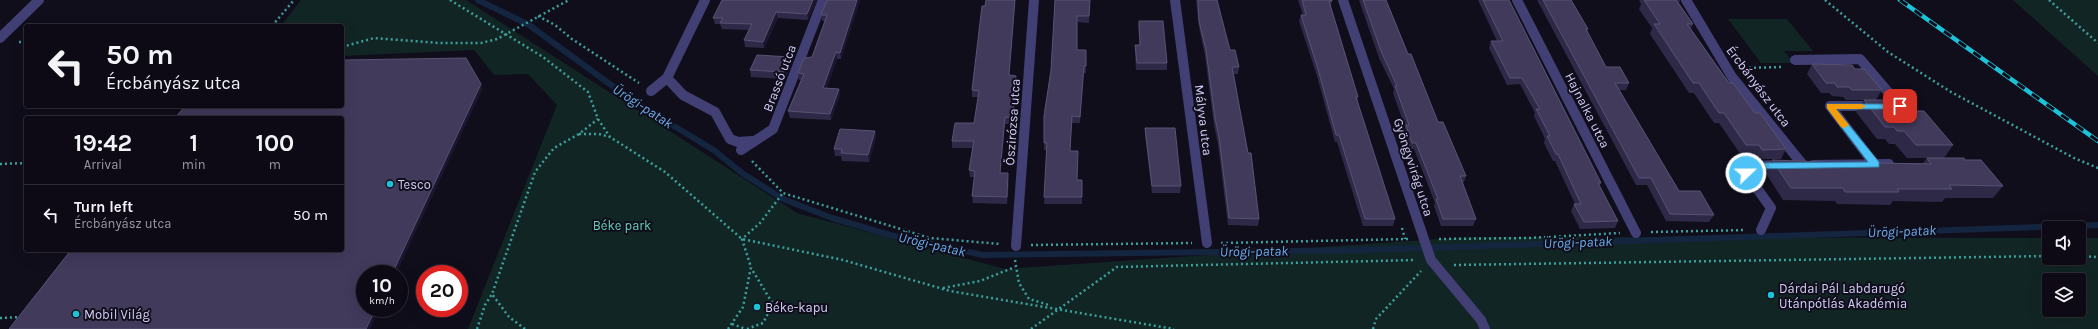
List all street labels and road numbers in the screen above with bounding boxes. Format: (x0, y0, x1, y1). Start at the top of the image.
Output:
street label: Ércbányász utca (1723, 42, 1795, 130)
street label: Brassó utca (760, 43, 799, 114)
street label: Hajnalka utca (1562, 70, 1613, 151)
street label: Őszirózsa utca (1001, 78, 1023, 166)
street label: Mályva utca (1192, 84, 1215, 156)
street label: Gyöngyvirág utca (1391, 116, 1436, 218)

